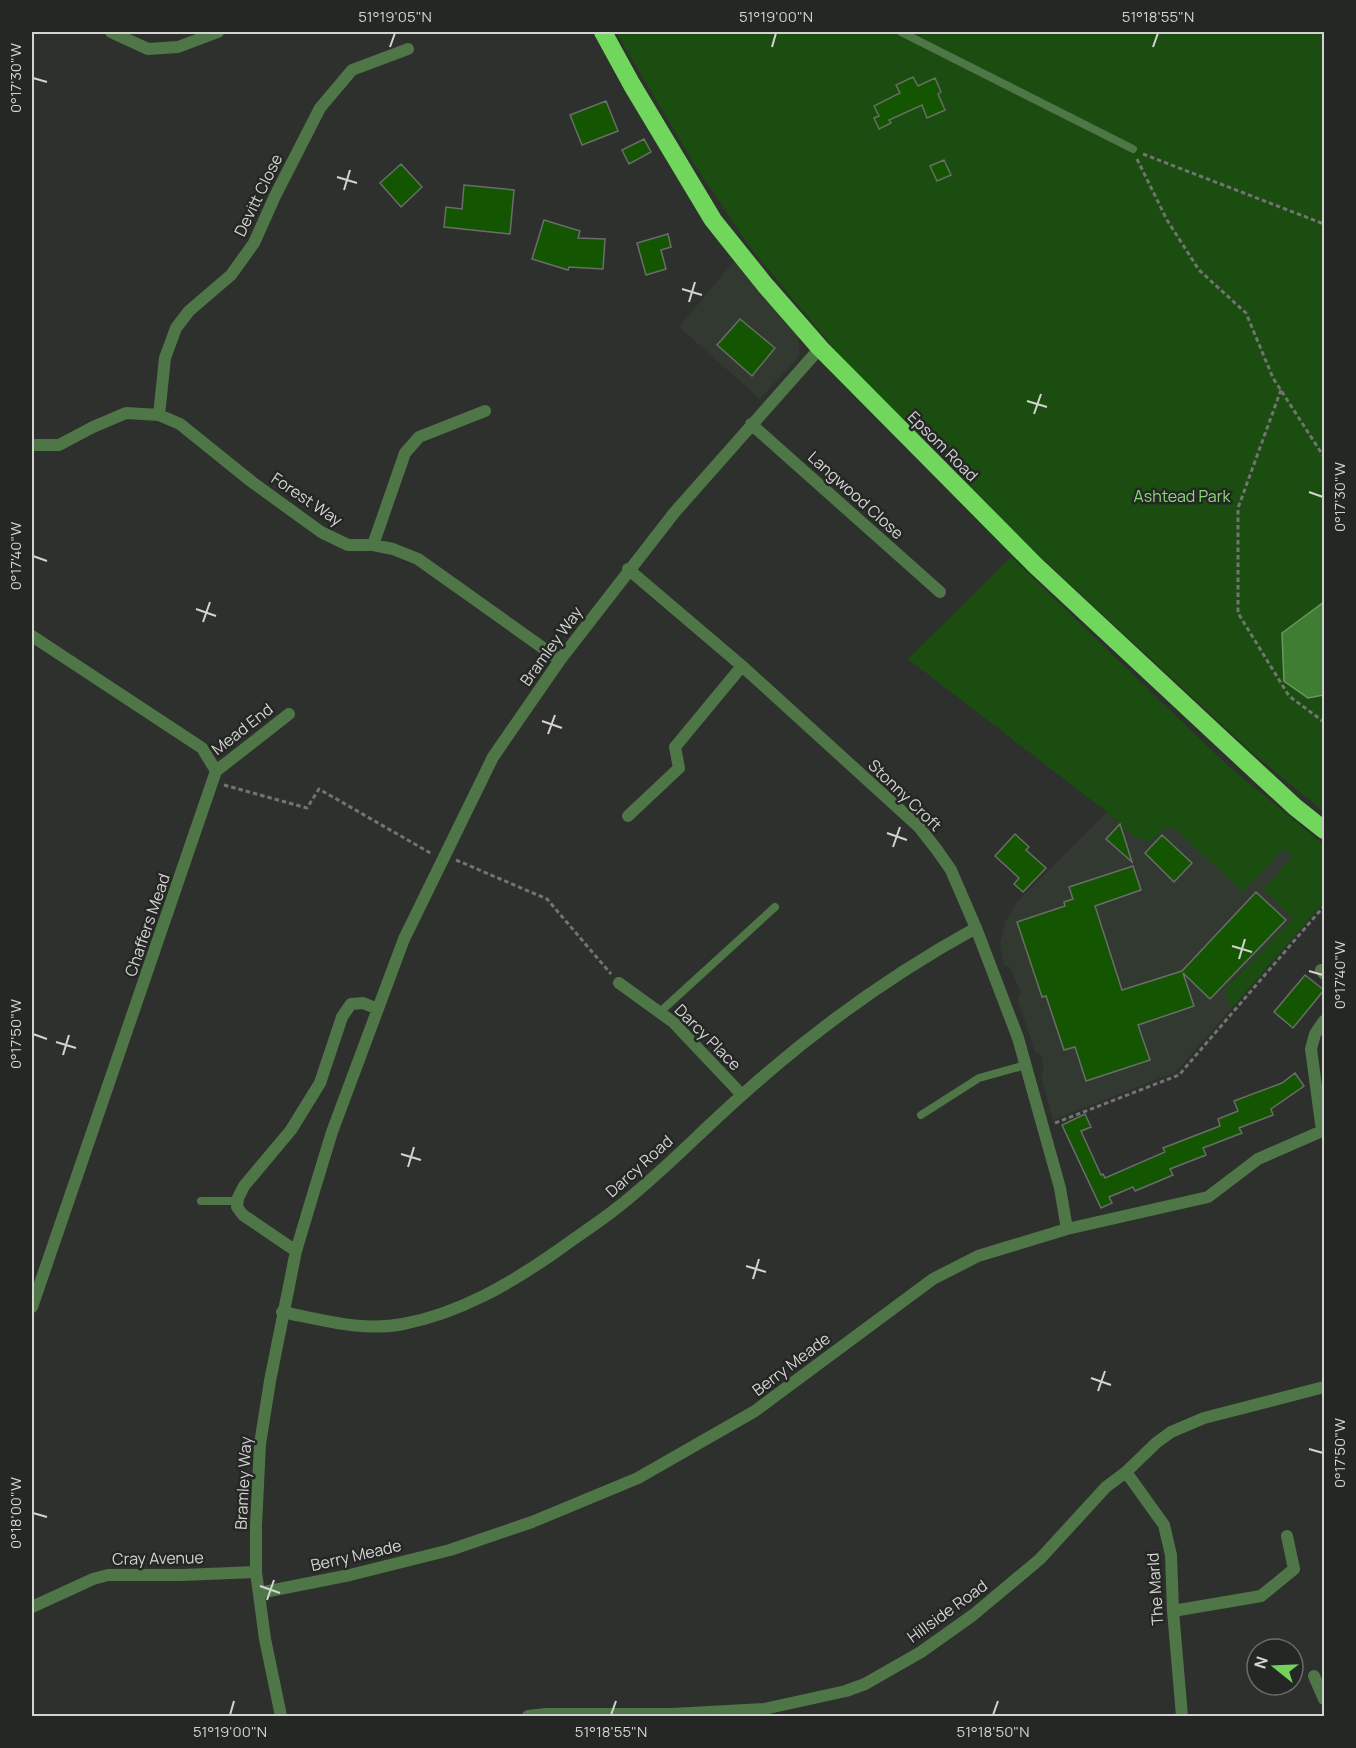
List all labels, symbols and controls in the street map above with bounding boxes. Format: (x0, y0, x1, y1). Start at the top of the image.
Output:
text: 51°19'05"N (358, 6, 432, 27)
text: 51°19'00"N (739, 6, 813, 27)
text: 51°18'55"N (1122, 6, 1194, 27)
text: 0°17'30"W (5, 43, 26, 113)
street label: Devitt Close (229, 150, 287, 240)
street label: Epsom Road (903, 406, 983, 486)
street label: Langwood Close (803, 446, 909, 544)
text: 0°17'30"W (1329, 462, 1350, 532)
street label: Forest Way (267, 467, 347, 531)
park label: Ashtead Park (1134, 485, 1231, 507)
text: 0°17'40"W (5, 522, 26, 590)
street label: Bramley Way (515, 601, 588, 690)
street label: Mead End (207, 698, 277, 760)
street label: Stonny Croft (863, 754, 947, 836)
street label: Chaffers Mead (119, 871, 175, 979)
text: 0°17'40"W (1329, 941, 1350, 1009)
text: 0°17'50"W (5, 999, 26, 1069)
street label: Darcy Place (670, 999, 746, 1075)
street label: Darcy Road (601, 1130, 677, 1202)
street label: Berry Meade (747, 1327, 835, 1401)
text: 0°17'50"W (1329, 1418, 1350, 1488)
street label: Bramley Way (230, 1435, 256, 1530)
text: 0°18'00"W (5, 1477, 26, 1549)
street label: Berry Meade (308, 1534, 404, 1576)
street label: Cray Avenue (112, 1546, 204, 1570)
street label: The Marld (1141, 1552, 1169, 1626)
street label: Hillside Road (902, 1574, 992, 1648)
north arrow (1245, 1637, 1305, 1697)
text: N (1248, 1653, 1273, 1671)
text: 51°19'00"N (193, 1721, 267, 1742)
text: 51°18'55"N (575, 1721, 647, 1742)
text: 51°18'50"N (957, 1721, 1029, 1742)

